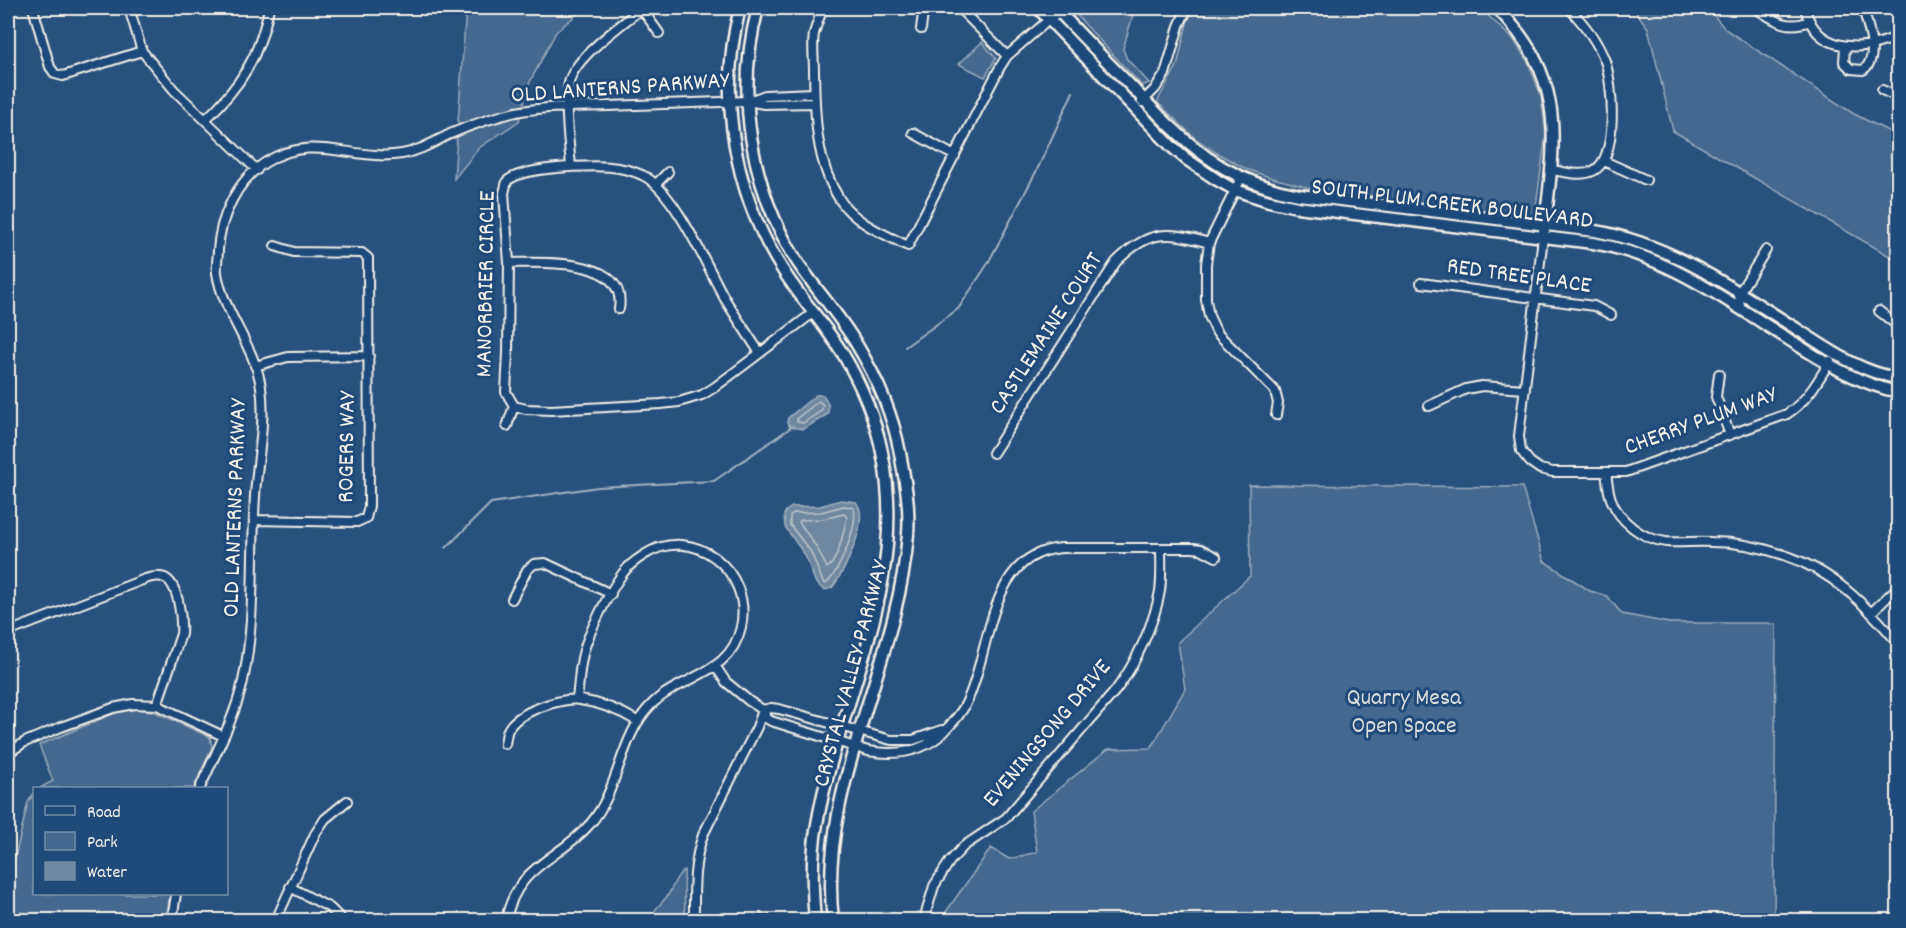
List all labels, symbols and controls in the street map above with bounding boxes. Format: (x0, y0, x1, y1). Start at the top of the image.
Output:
street label: OLD LANTERNS PARKWAY (510, 64, 732, 114)
street label: SOUTH PLUM CREEK BOULEVARD (1309, 171, 1595, 239)
street label: MANORBRIER CIRCLE (468, 190, 506, 378)
street label: CASTLEMAINE COURT (982, 246, 1112, 422)
street label: RED TREE PLACE (1445, 250, 1594, 304)
street label: CHERRY PLUM WAY (1620, 378, 1783, 465)
street label: ROGERS WAY (330, 390, 366, 503)
street label: OLD LANTERNS PARKWAY (215, 397, 257, 618)
street label: CRYSTAL VALLEY PARKWAY (805, 556, 899, 791)
street label: EVENINGSONG DRIVE (976, 652, 1120, 816)
park label: Quarry Mesa Open Space (1347, 682, 1462, 744)
legend (33, 787, 228, 895)
text: Road (87, 801, 121, 826)
text: Park (87, 831, 118, 856)
text: Water (87, 861, 127, 886)

